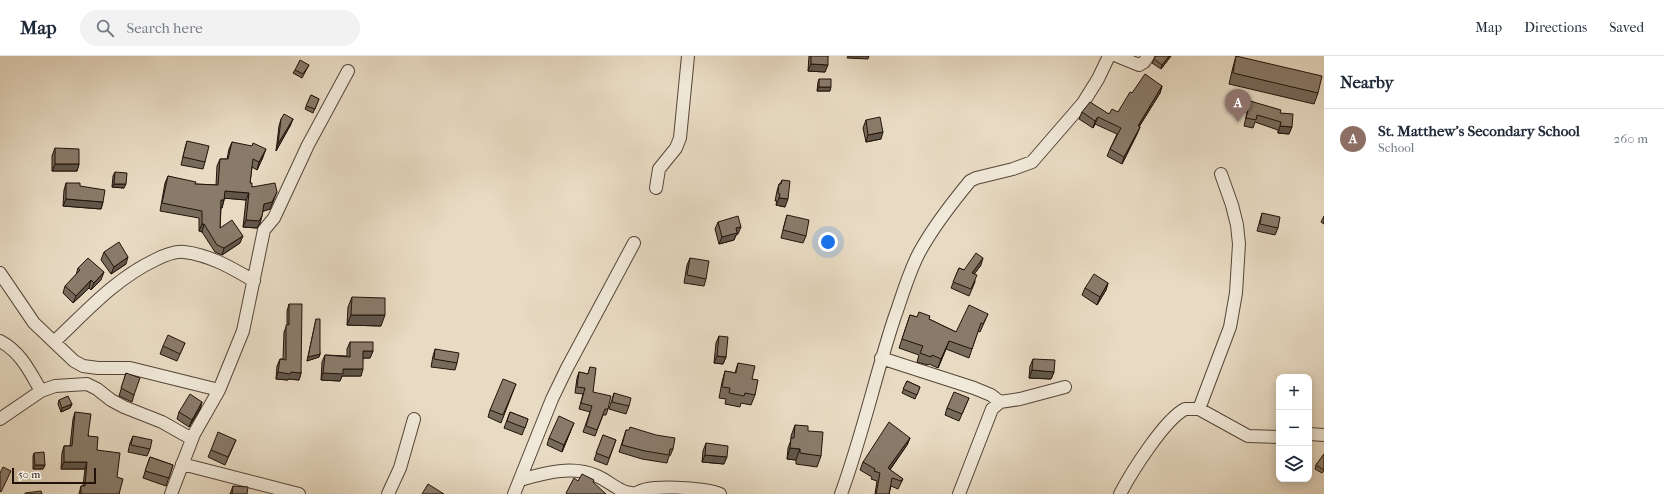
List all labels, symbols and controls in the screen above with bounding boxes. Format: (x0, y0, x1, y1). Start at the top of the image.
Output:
search box (80, 10, 360, 46)
text: Map (20, 17, 56, 39)
icon: search (94, 17, 116, 39)
text: Search here (126, 19, 203, 37)
text: Map (1475, 19, 1502, 36)
text: Directions (1524, 19, 1587, 36)
text: Saved (1609, 19, 1644, 36)
text: Nearby (1340, 72, 1394, 92)
pin: A (1225, 89, 1251, 122)
text: St. Matthew's Secondary School (1378, 122, 1580, 140)
text: A (1349, 131, 1357, 146)
text: 260 m (1614, 131, 1648, 146)
text: School (1378, 140, 1414, 155)
your location (818, 232, 838, 252)
map controls (1276, 374, 1312, 482)
button: + (1276, 374, 1312, 410)
button: − (1276, 410, 1312, 446)
button: layers (1276, 446, 1312, 482)
scale bar (12, 466, 96, 485)
text: 50 m (18, 468, 40, 481)

